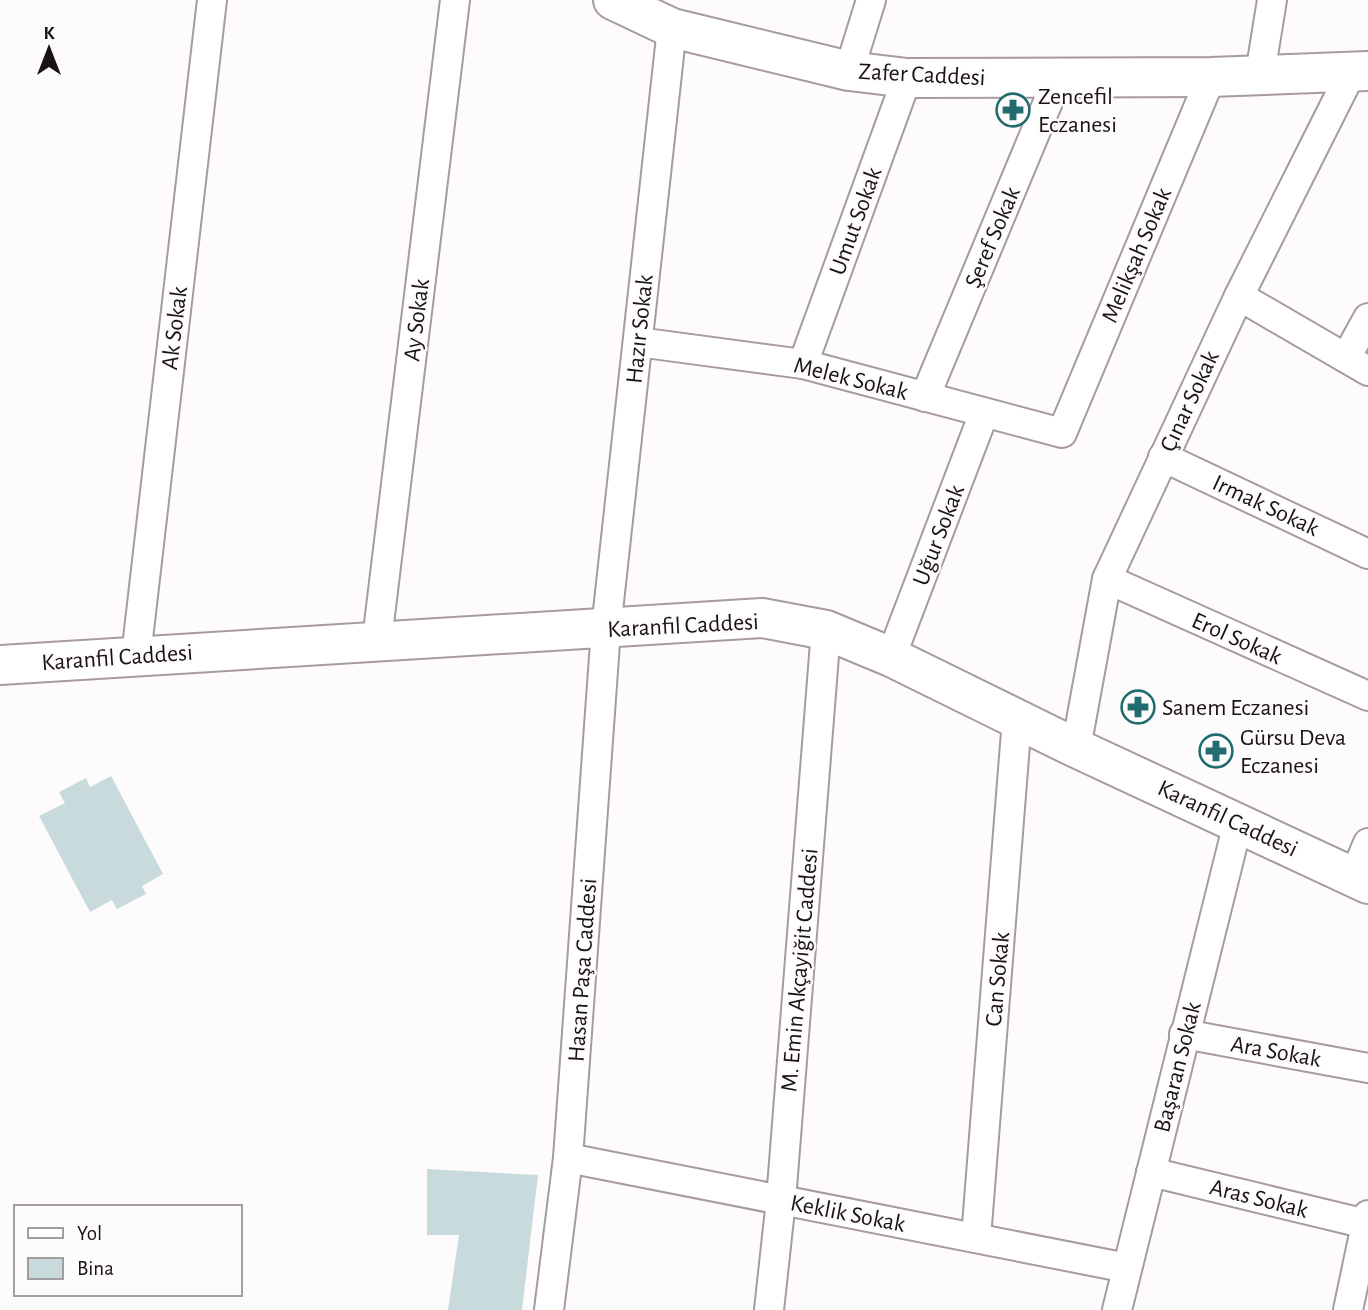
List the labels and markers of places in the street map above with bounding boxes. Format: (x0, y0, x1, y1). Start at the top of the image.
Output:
place label: Zencefil Eczanesi (1038, 85, 1117, 137)
pharmacy icon: Zencefil Eczanesi (994, 91, 1032, 129)
pharmacy icon: Sanem Eczanesi (1119, 688, 1157, 726)
place label: Sanem Eczanesi (1162, 696, 1309, 720)
place label: Gürsu Deva Eczanesi (1240, 726, 1346, 778)
pharmacy icon: Gürsu Deva Eczanesi (1197, 732, 1235, 770)

